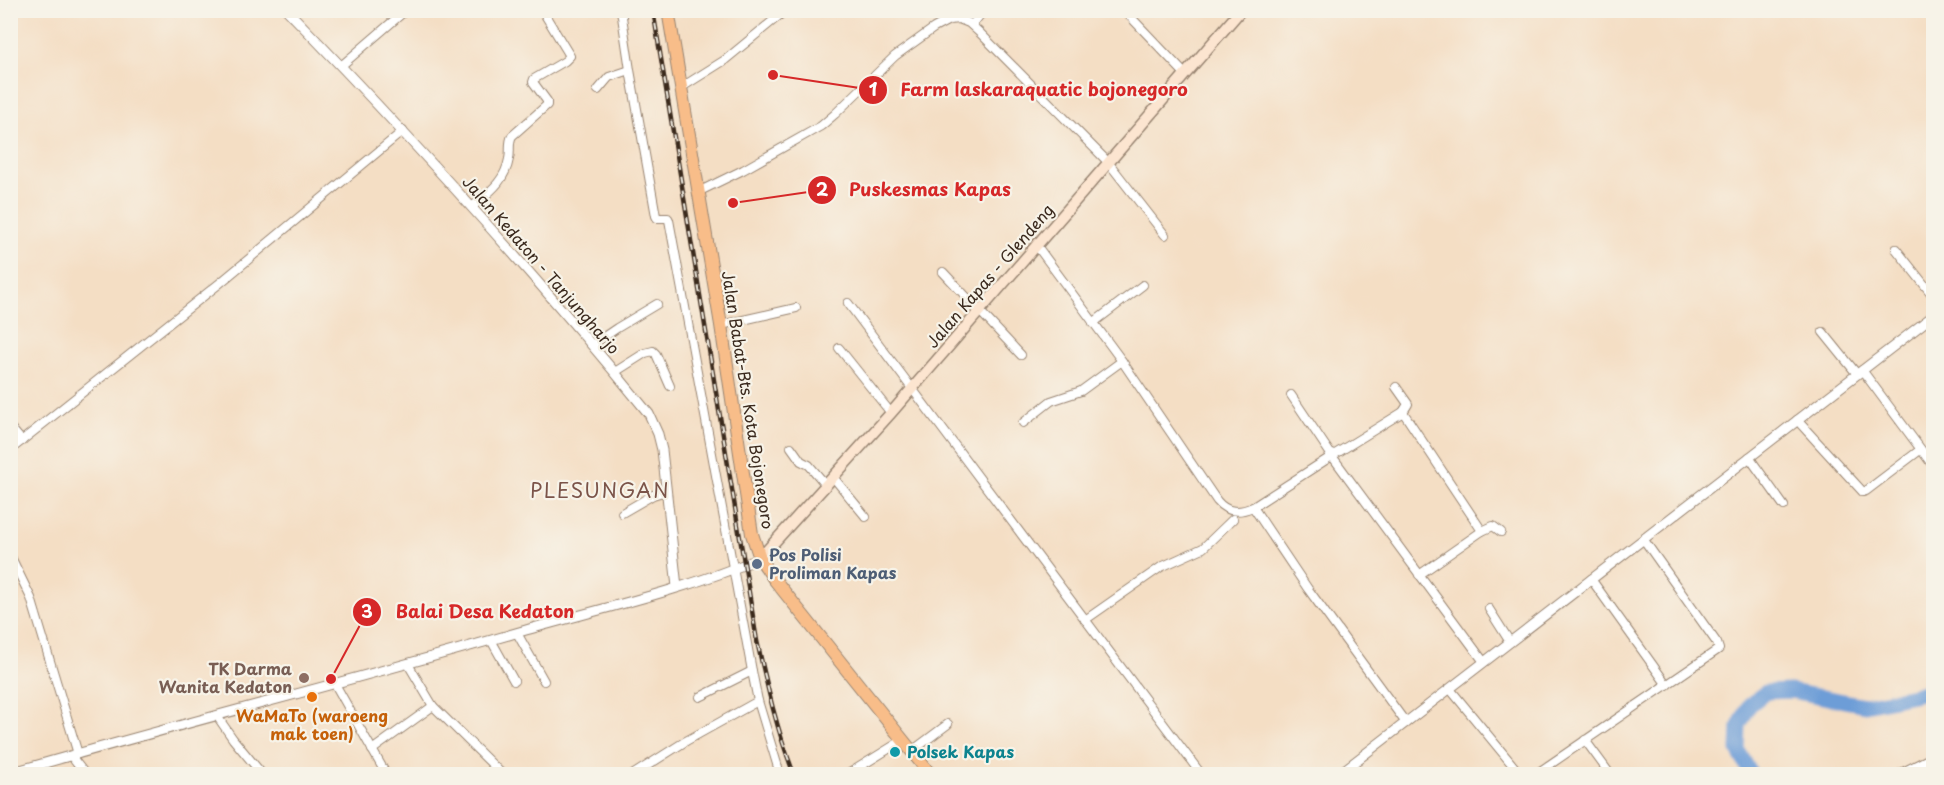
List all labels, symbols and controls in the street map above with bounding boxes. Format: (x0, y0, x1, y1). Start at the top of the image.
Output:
callout: Farm laskaraquatic bojonegoro (858, 72, 1200, 108)
text: 1 (869, 75, 878, 102)
text: Farm laskaraquatic bojonegoro (900, 75, 1188, 102)
street label: Jalan Kedaton - Tanjungharjo (457, 170, 626, 359)
callout: Puskesmas Kapas (807, 172, 1024, 208)
text: 2 (816, 175, 829, 202)
text: Puskesmas Kapas (849, 175, 1011, 202)
street label: Jalan Kapas - Glendeng (920, 198, 1059, 353)
street label: Jalan Babat-Bts. Kota Bojonegoro (717, 269, 781, 531)
district label: PLESUNGAN (530, 475, 670, 505)
place label: Pos Polisi Proliman Kapas (769, 542, 897, 584)
marker: Pos Polisi Proliman Kapas (750, 557, 764, 571)
callout: Balai Desa Kedaton (352, 594, 587, 630)
text: 3 (361, 597, 373, 624)
text: Balai Desa Kedaton (396, 597, 574, 624)
place label: TK Darma Wanita Kedaton (159, 656, 292, 698)
marker: TK Darma Wanita Kedaton (297, 671, 311, 685)
marker: WaMaTo (waroeng mak toen) (305, 690, 319, 704)
place label: WaMaTo (waroeng mak toen) (236, 703, 388, 745)
place label: Polsek Kapas (907, 739, 1014, 763)
marker: Polsek Kapas (888, 745, 902, 759)

